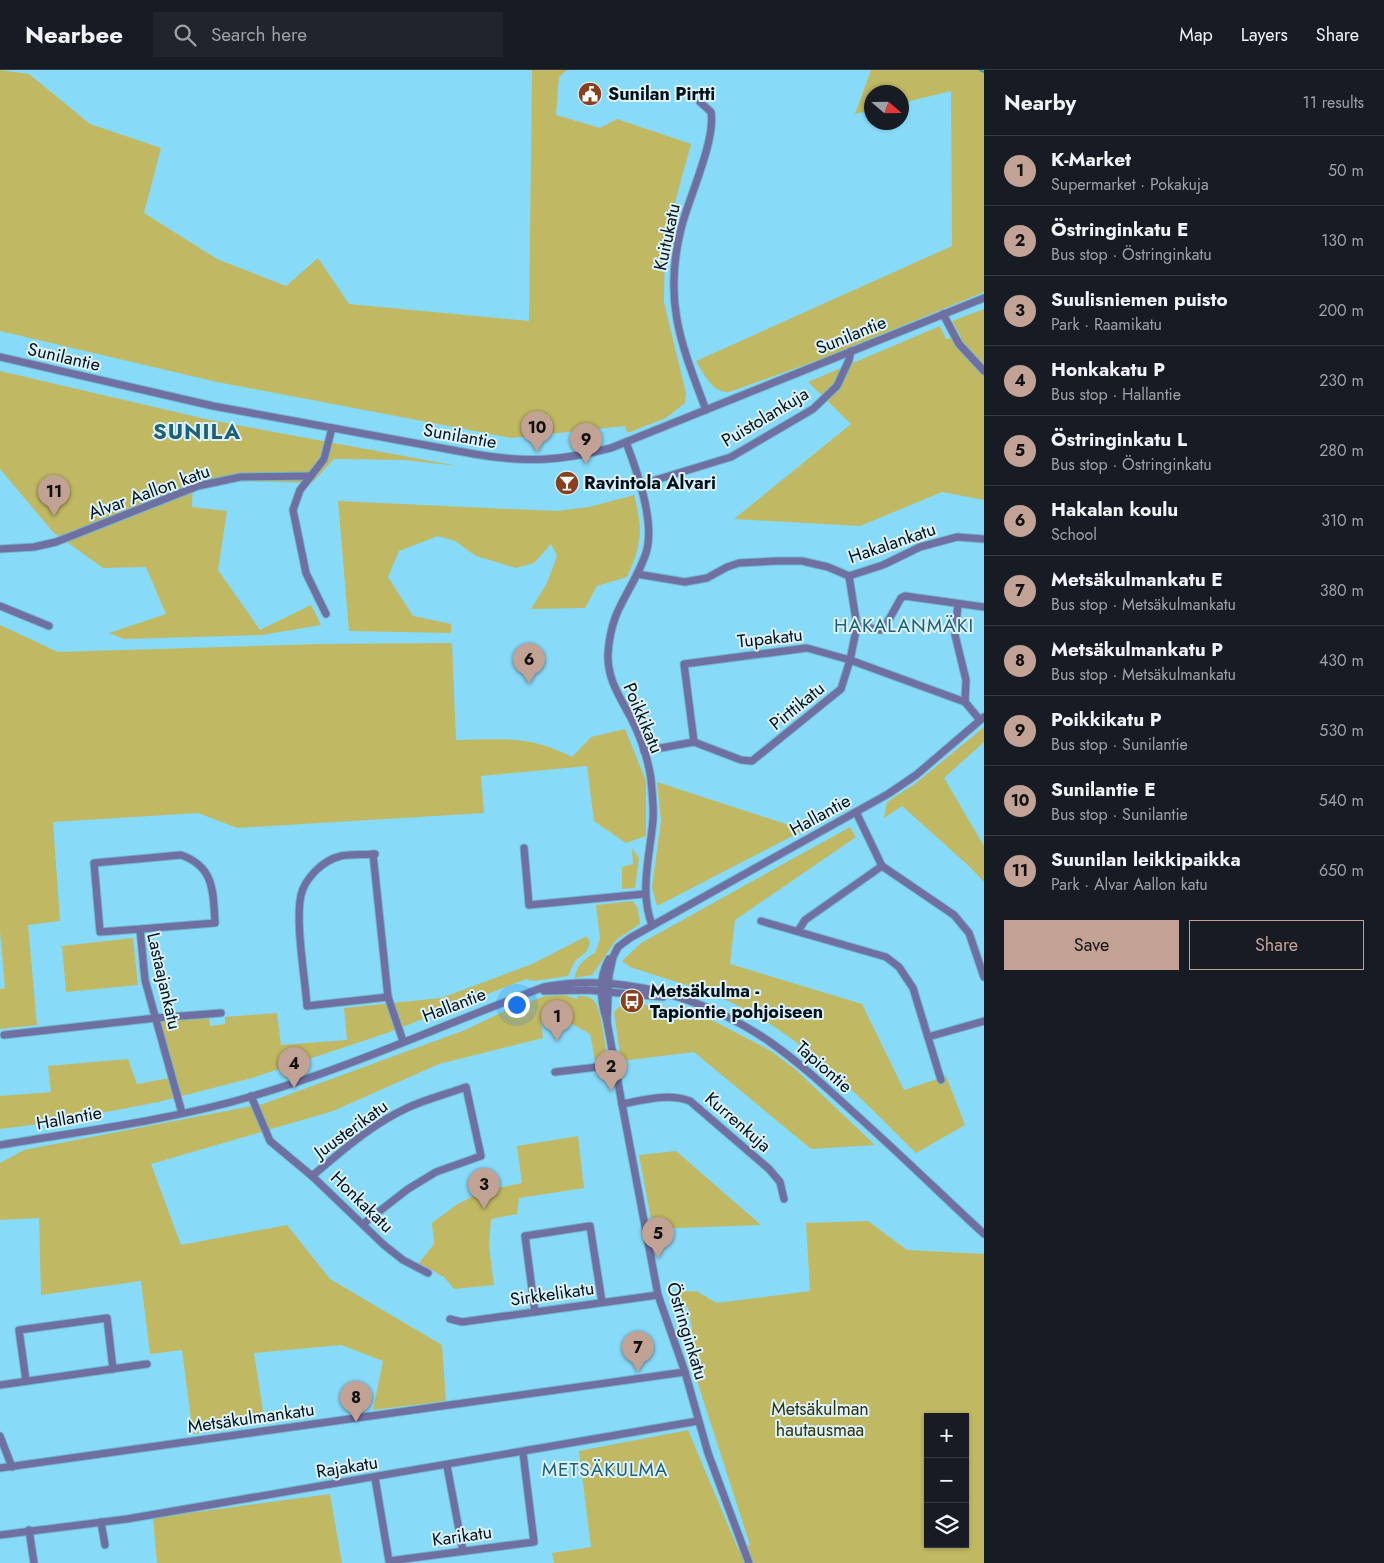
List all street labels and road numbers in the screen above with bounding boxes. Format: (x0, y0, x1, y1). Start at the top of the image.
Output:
street label: Kuitukatu (647, 201, 687, 273)
street label: Sunilantie (812, 309, 890, 361)
street label: Sunilantie (25, 336, 103, 378)
street label: Puistolankuja (716, 381, 814, 453)
street label: Sunilantie (421, 417, 499, 455)
street label: Alvar Aallon katu (84, 458, 214, 526)
street label: Hakalankatu (845, 516, 939, 570)
street label: Tupakatu (736, 622, 804, 654)
street label: Pirttikatu (764, 676, 830, 736)
street label: Poikkikatu (616, 679, 670, 757)
street label: Hallantie (785, 788, 855, 842)
street label: Lastaajankatu (140, 930, 188, 1032)
street label: Hallantie (418, 981, 490, 1029)
street label: Tapiontie (790, 1035, 858, 1099)
street label: Kurrenkuja (699, 1086, 777, 1158)
street label: Juusterikatu (307, 1093, 393, 1166)
street label: Hallantie (34, 1099, 104, 1137)
street label: Honkakatu (325, 1165, 399, 1239)
street label: Sirkkelikatu (508, 1275, 596, 1313)
street label: Östringinkatu (660, 1279, 714, 1383)
street label: Metsäkulmankatu (186, 1396, 316, 1440)
street label: Rajakatu (314, 1449, 380, 1485)
street label: Karikatu (430, 1519, 494, 1553)

